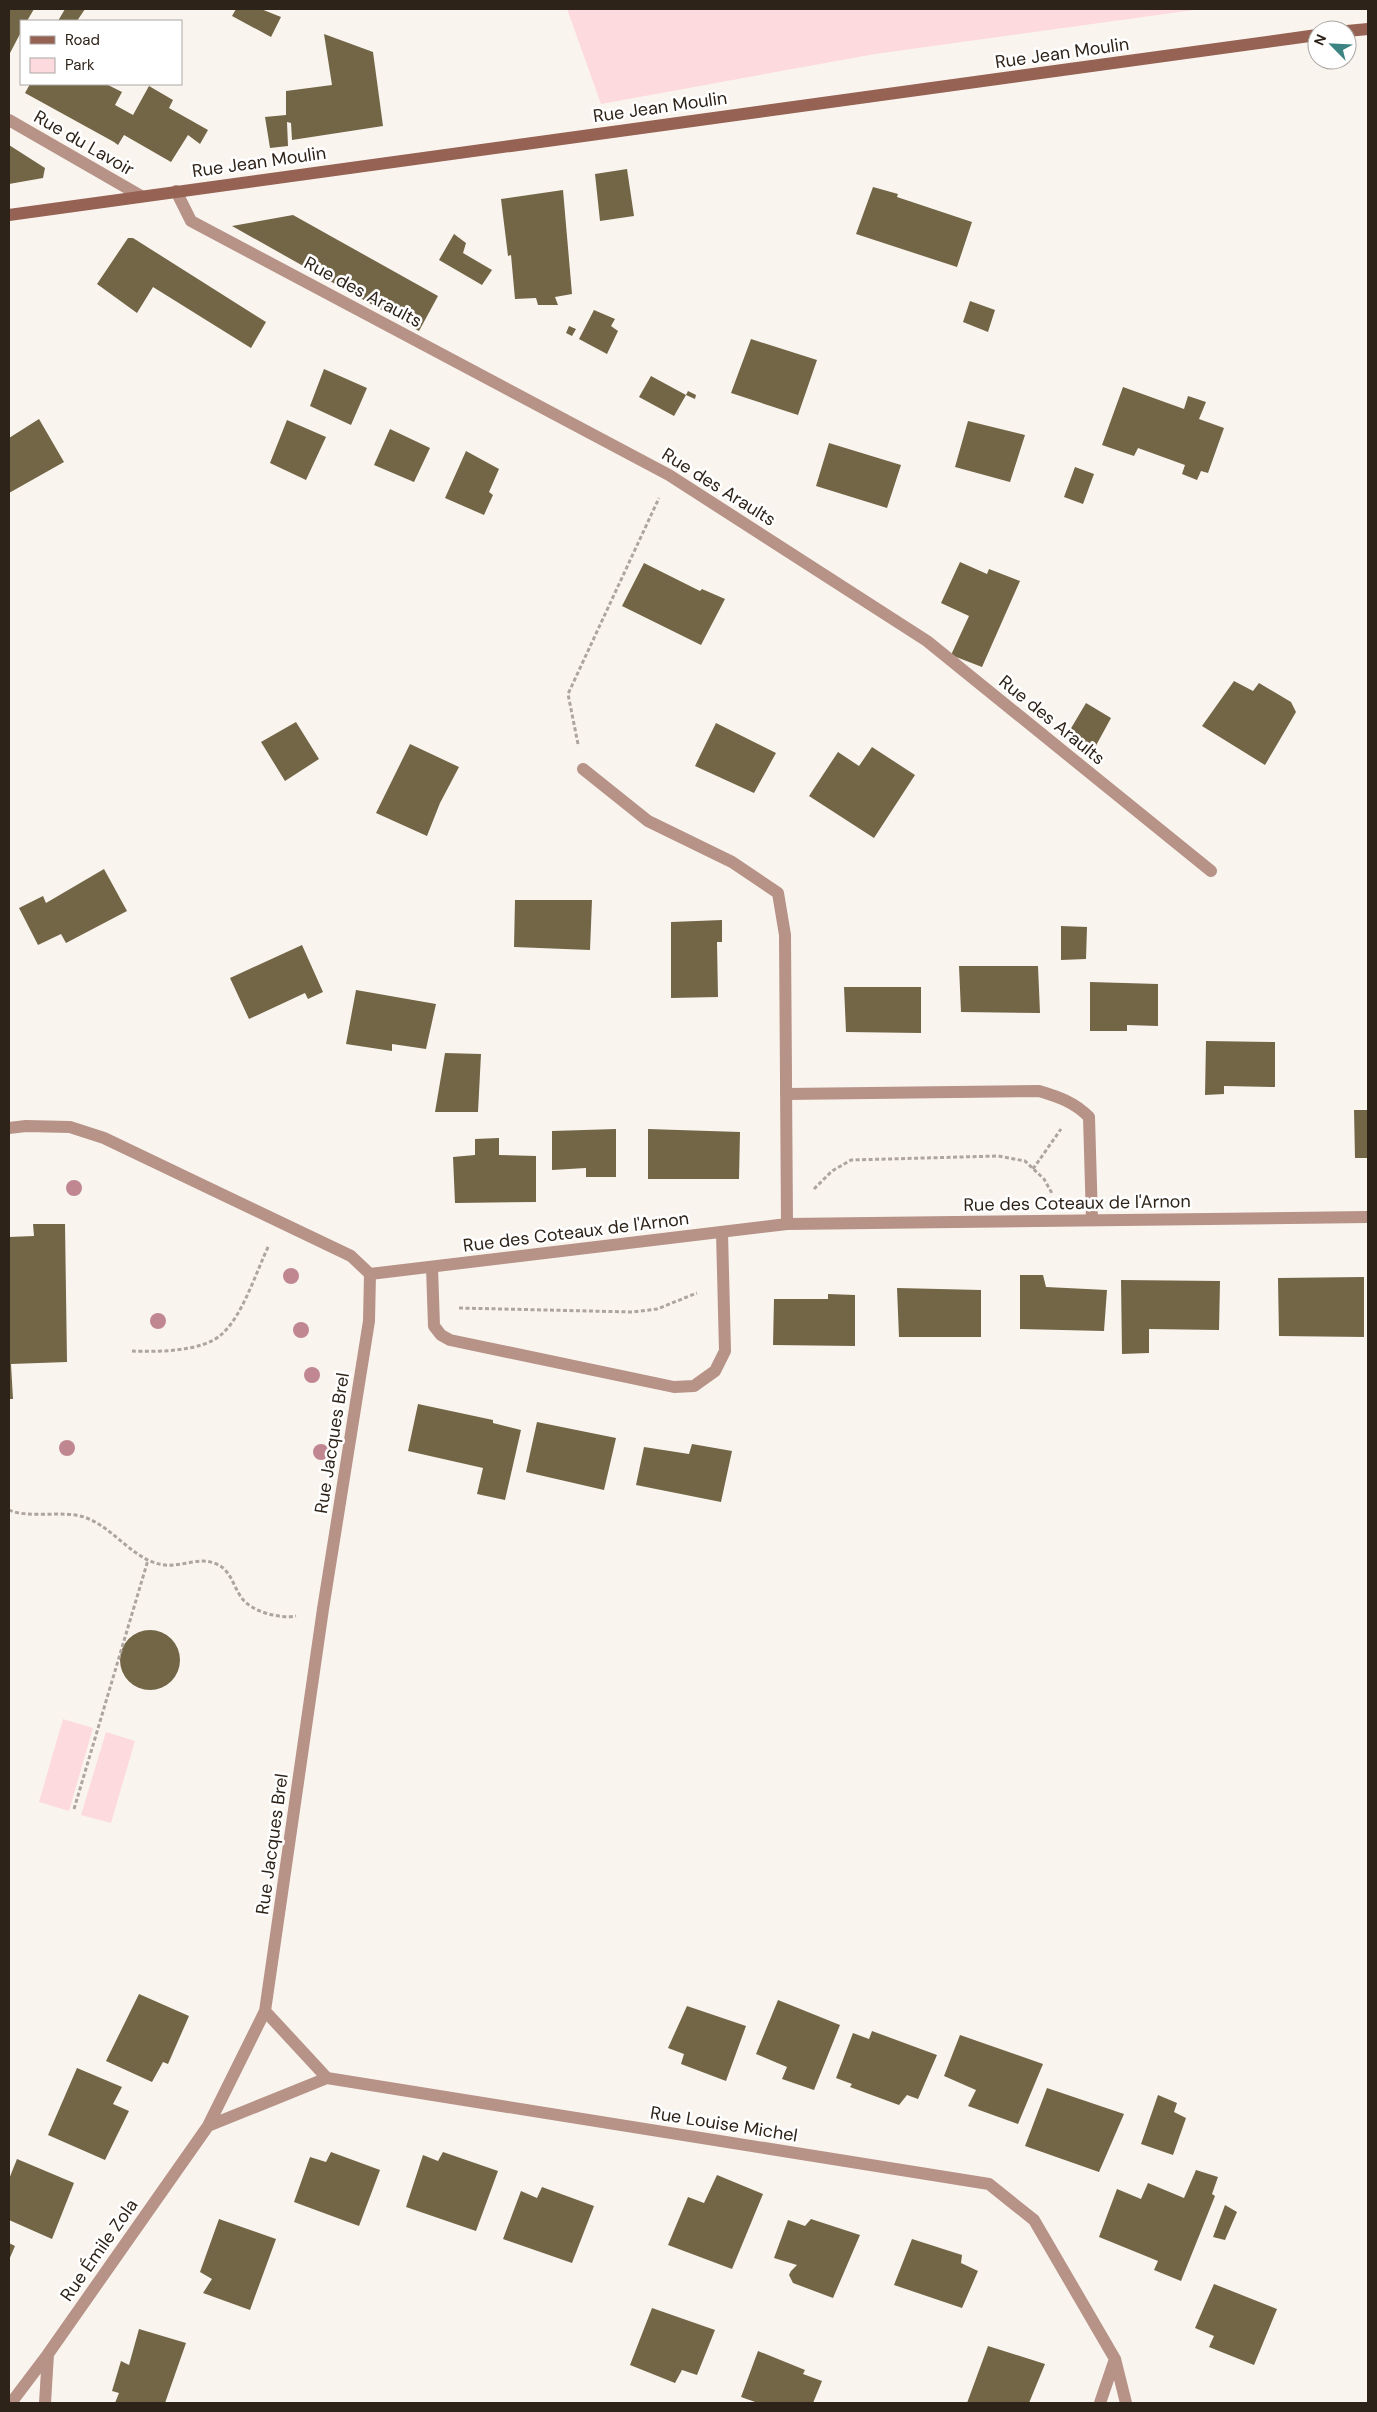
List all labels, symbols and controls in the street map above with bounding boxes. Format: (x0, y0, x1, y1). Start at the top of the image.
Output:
legend (20, 20, 182, 85)
north arrow (1307, 20, 1357, 70)
text: Road (65, 30, 100, 50)
text: N (1310, 31, 1330, 48)
street label: Rue Jean Moulin (994, 32, 1130, 74)
text: Park (65, 55, 95, 75)
street label: Rue Jean Moulin (592, 86, 728, 128)
street label: Rue du Lavoir (29, 105, 139, 182)
street label: Rue Jean Moulin (191, 141, 327, 183)
street label: Rue des Araults (300, 251, 426, 333)
street label: Rue des Araults (657, 442, 781, 532)
street label: Rue des Araults (994, 670, 1110, 770)
street label: Rue des Coteaux de l'Arnon (963, 1189, 1191, 1217)
street label: Rue des Coteaux de l'Arnon (462, 1206, 690, 1258)
street label: Rue Jacques Brel (309, 1371, 355, 1515)
street label: Rue Jacques Brel (250, 1772, 294, 1916)
street label: Rue Louise Michel (649, 2101, 799, 2147)
street label: Rue Émile Zola (55, 2194, 143, 2306)

